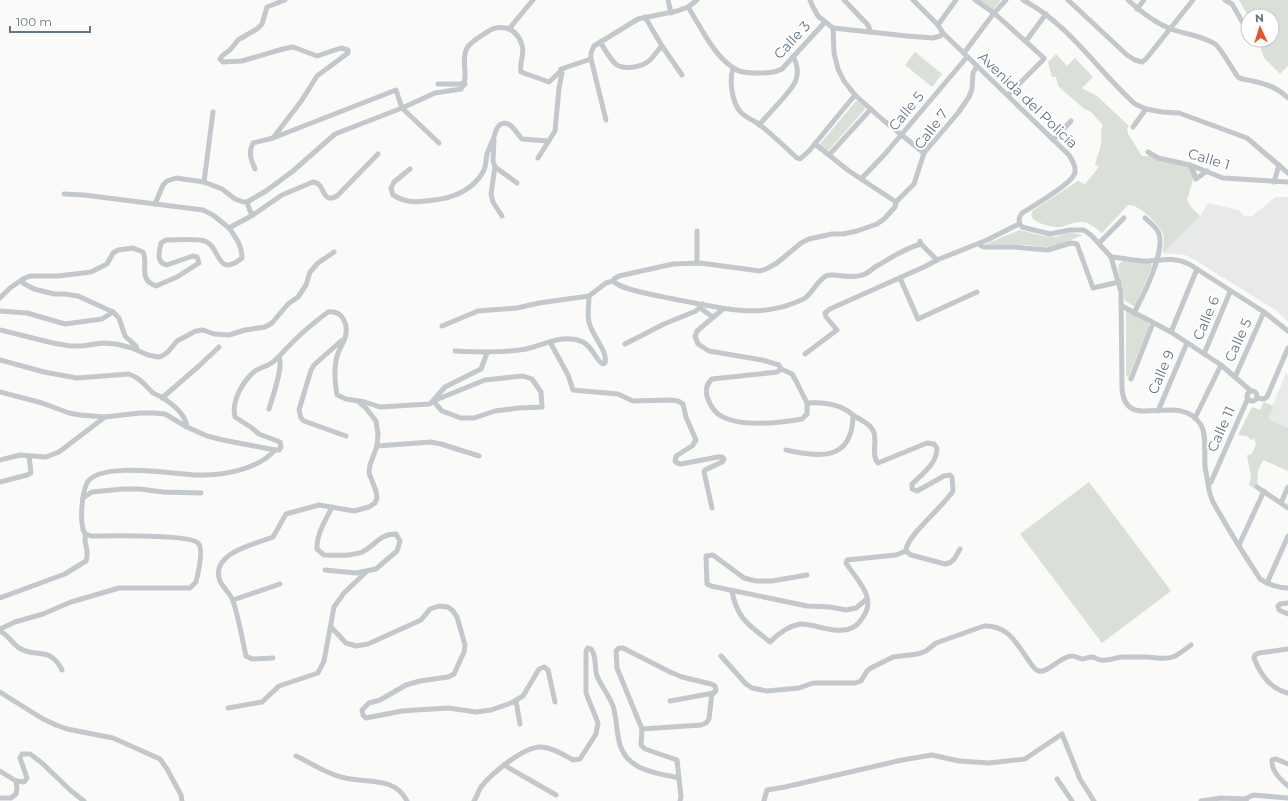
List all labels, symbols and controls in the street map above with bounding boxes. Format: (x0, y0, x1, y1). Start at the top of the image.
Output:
scale bar (10, 8, 90, 34)
north arrow (1240, 8, 1280, 48)
text: N (1254, 11, 1264, 25)
text: 100 m (16, 14, 52, 29)
street label: Calle 3 (770, 17, 814, 63)
street label: Avenida del Policía (974, 48, 1082, 152)
street label: Calle 5 (884, 88, 928, 134)
street label: Calle 7 (910, 105, 952, 153)
street label: Calle 1 (1186, 144, 1232, 174)
street label: Calle 6 (1189, 293, 1224, 343)
street label: Calle 5 (1220, 315, 1256, 365)
street label: Calle 9 (1144, 347, 1178, 397)
street label: Calle 11 (1203, 403, 1239, 455)

